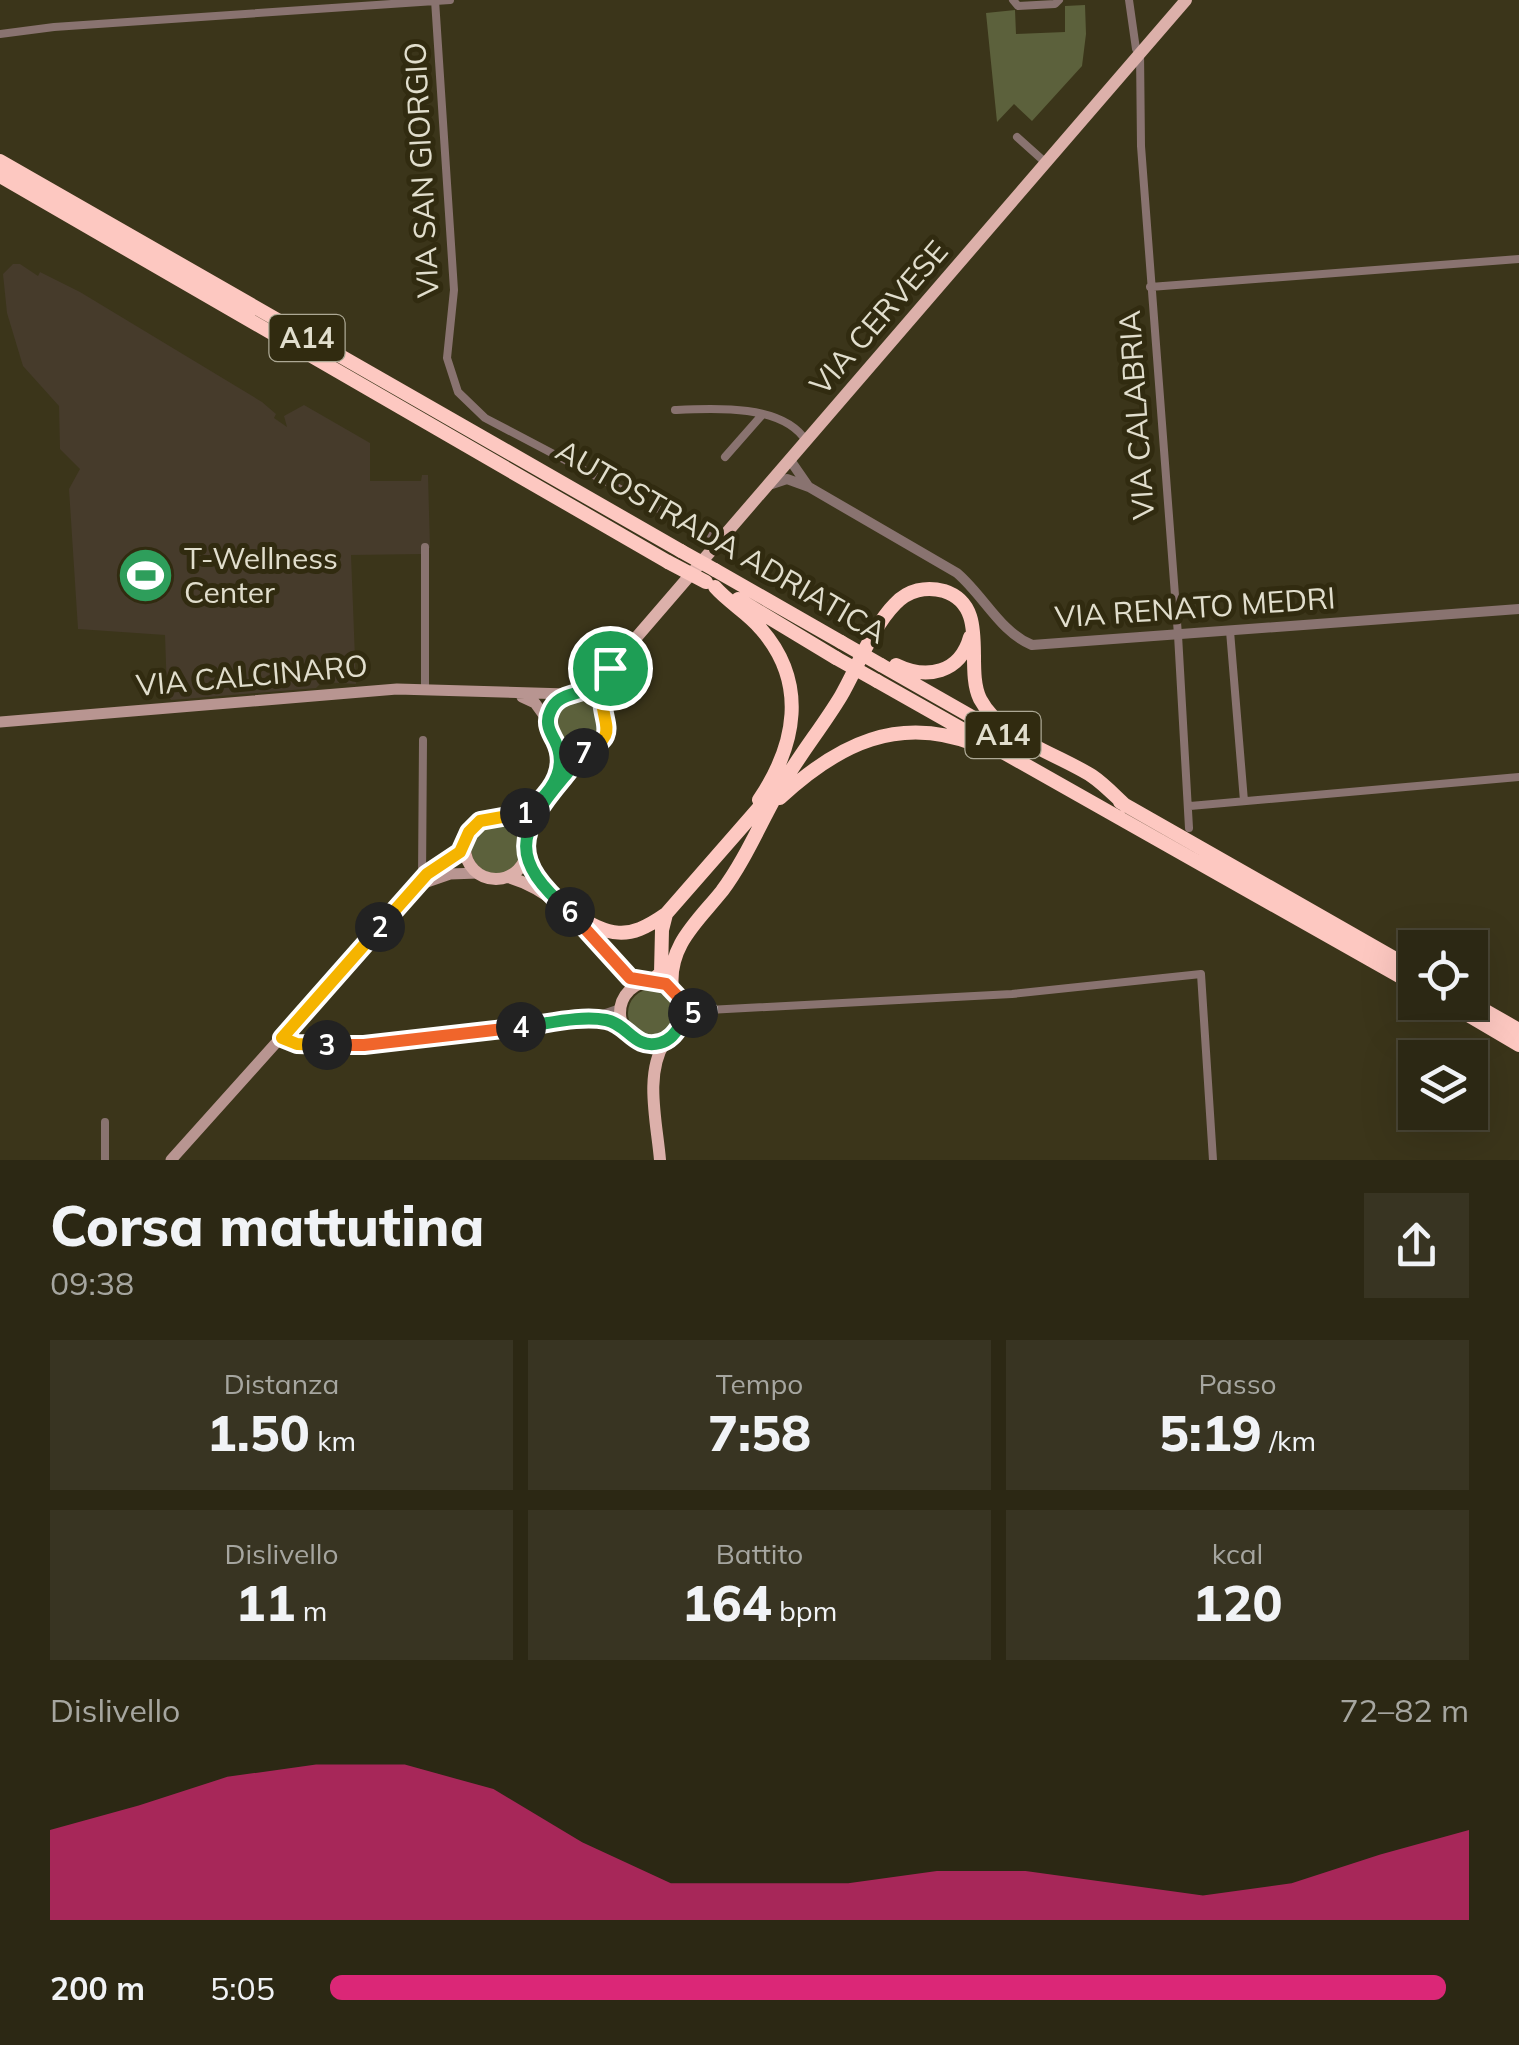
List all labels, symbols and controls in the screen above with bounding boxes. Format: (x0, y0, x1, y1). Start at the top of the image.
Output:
street label: VIA SAN GIORGIO (395, 41, 447, 299)
street label: VIA CERVESE (801, 233, 955, 402)
street label: VIA CALABRIA (1110, 309, 1162, 521)
road number: A14 (270, 315, 344, 361)
street label: AUTOSTRADA ADRIATICA (550, 431, 893, 651)
place label: T-Wellness Center (184, 539, 338, 611)
sports icon: T-Wellness Center (115, 546, 175, 606)
street label: VIA RENATO MEDRI (1053, 578, 1337, 636)
pin (568, 626, 653, 711)
icon: arrive (583, 641, 638, 696)
street label: VIA CALCINARO (134, 646, 369, 704)
road number: A14 (966, 712, 1040, 758)
pin: 7 (559, 728, 609, 778)
text: 7 (576, 735, 592, 770)
pin: 1 (500, 788, 550, 838)
text: 1 (517, 795, 533, 830)
pin: 6 (545, 887, 595, 937)
text: 6 (562, 894, 578, 929)
pin: 2 (355, 902, 405, 952)
text: 2 (372, 909, 388, 944)
map controls (1398, 930, 1488, 1130)
button: locate (1398, 930, 1488, 1020)
pin: 5 (668, 988, 718, 1038)
text: 5 (685, 995, 701, 1030)
pin: 4 (496, 1002, 546, 1052)
text: 4 (513, 1009, 529, 1044)
pin: 3 (302, 1020, 352, 1070)
text: 3 (319, 1027, 335, 1062)
button: layers (1398, 1040, 1488, 1130)
text: Corsa mattutina (50, 1191, 484, 1260)
button: share (1364, 1193, 1469, 1298)
text: 09:38 (50, 1263, 134, 1303)
text: Distanza (224, 1366, 339, 1401)
text: Tempo (716, 1366, 803, 1401)
text: Passo (1198, 1366, 1277, 1401)
text: 1.50 (207, 1401, 310, 1464)
text: 7:58 (708, 1401, 811, 1464)
text: 5:19 (1159, 1401, 1262, 1464)
text: km (310, 1423, 356, 1458)
text: /km (1262, 1423, 1316, 1458)
text: Dislivello (224, 1536, 339, 1571)
text: Battito (716, 1536, 803, 1571)
text: kcal (1212, 1536, 1263, 1571)
text: 11 (236, 1571, 296, 1634)
text: 164 (682, 1571, 772, 1634)
text: 120 (1193, 1571, 1283, 1634)
text: m (296, 1593, 327, 1628)
text: bpm (772, 1593, 837, 1628)
text: Dislivello (50, 1690, 180, 1730)
text: 72–82 m (1340, 1690, 1469, 1730)
text: 200 m (50, 1968, 145, 2008)
text: 5:05 (210, 1968, 275, 2008)

